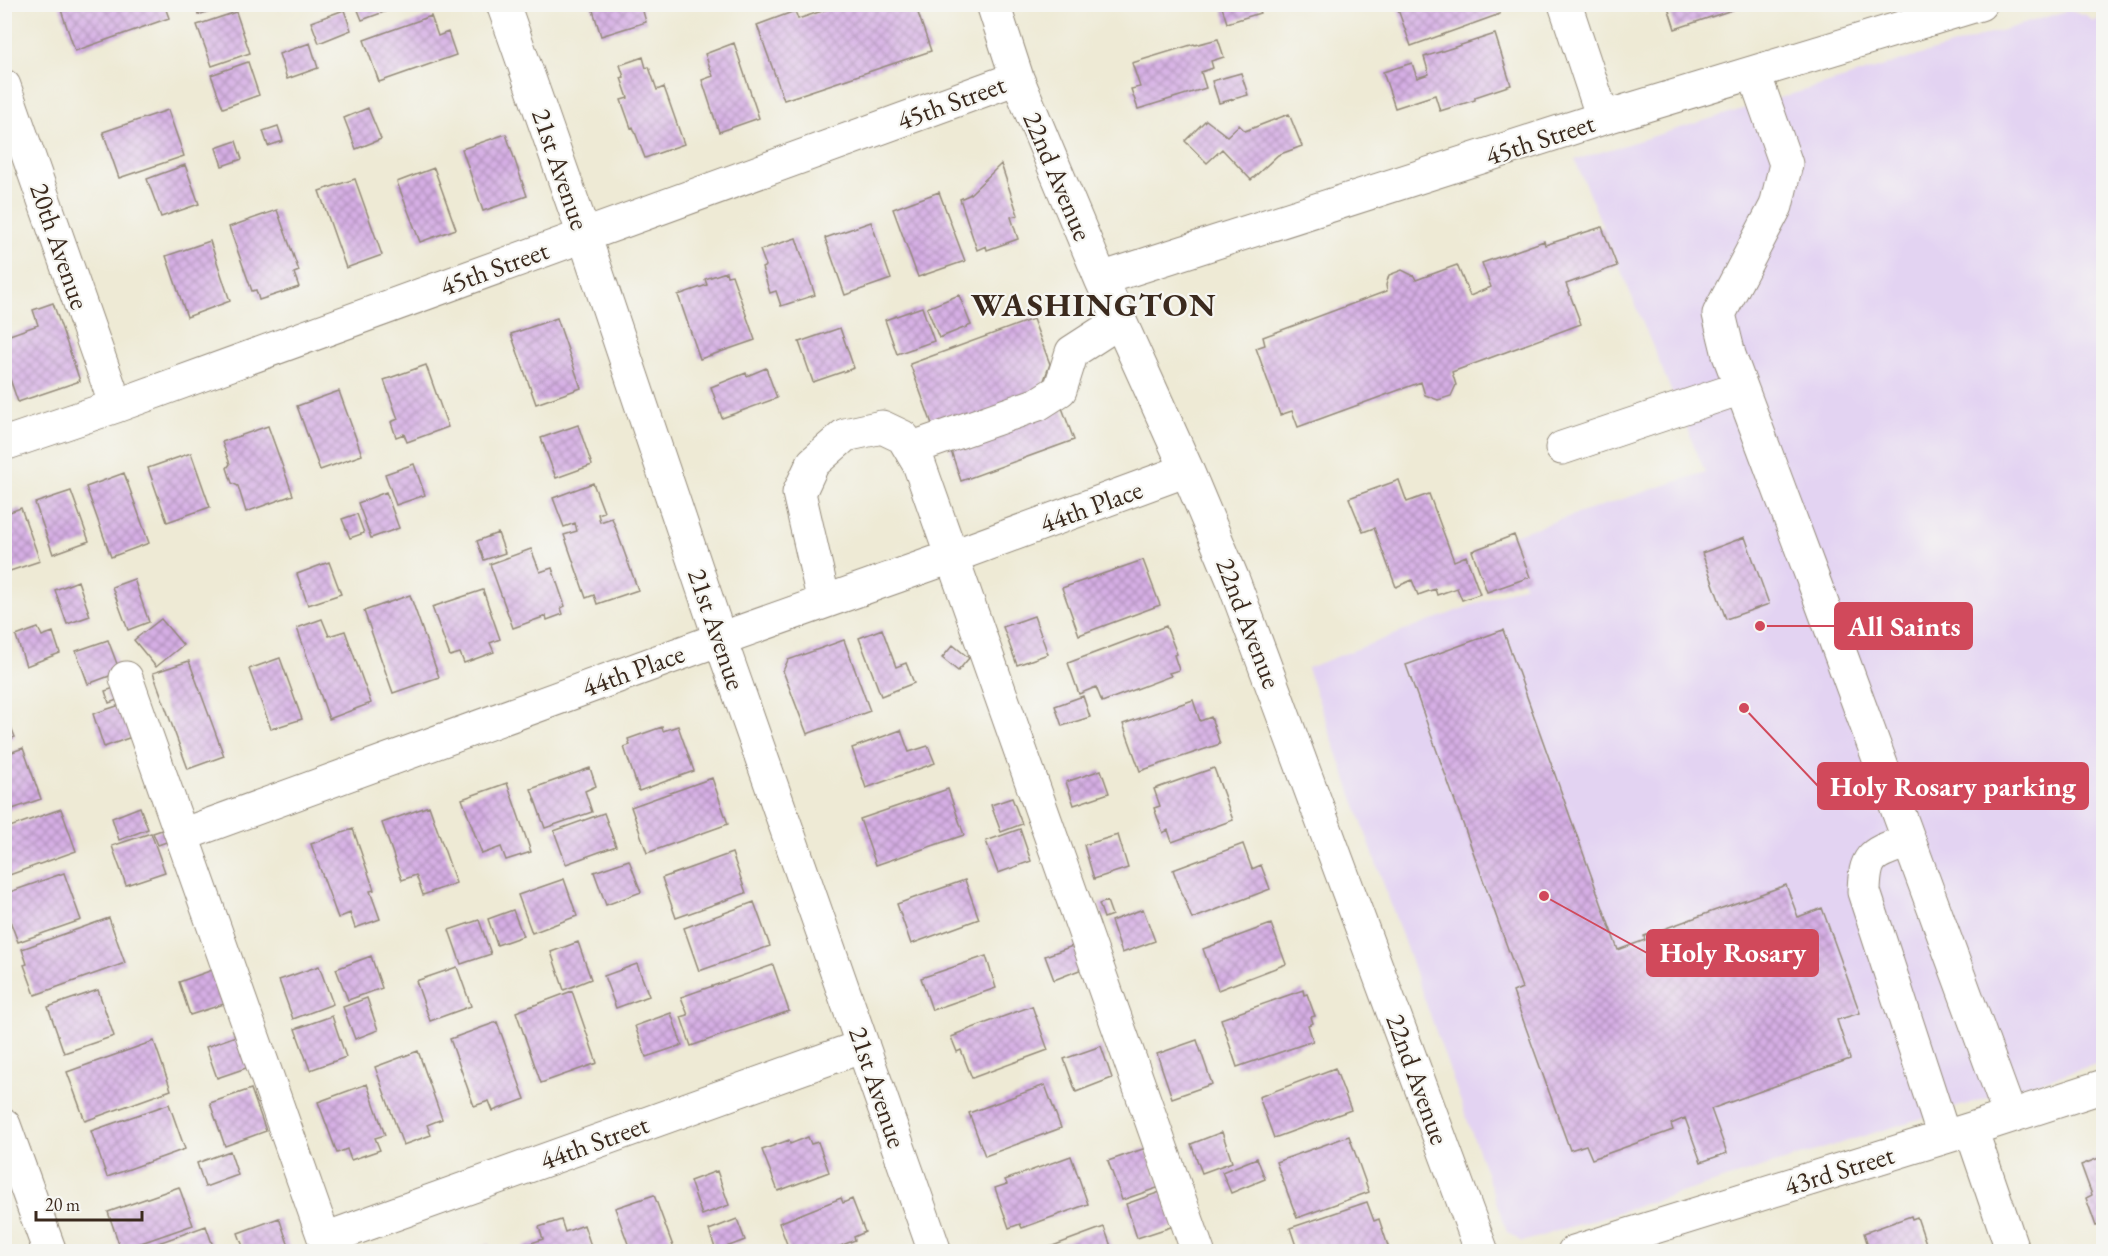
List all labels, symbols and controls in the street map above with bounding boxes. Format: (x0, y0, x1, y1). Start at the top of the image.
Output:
street label: 45th Street (892, 66, 1011, 138)
street label: 21st Avenue (524, 104, 598, 234)
street label: 45th Street (1481, 105, 1600, 173)
street label: 22nd Avenue (1015, 106, 1101, 246)
street label: 20th Avenue (22, 178, 98, 314)
street label: 45th Street (435, 232, 554, 304)
district label: WASHINGTON (971, 283, 1217, 326)
street label: 44th Place (1035, 471, 1147, 541)
street label: 22nd Avenue (1208, 553, 1290, 693)
street label: 21st Avenue (680, 564, 754, 694)
callout: All Saints (1835, 603, 1972, 649)
text: All Saints (1846, 608, 1961, 644)
street label: 44th Place (577, 635, 689, 705)
callout: Holy Rosary parking (1818, 763, 2088, 809)
text: Holy Rosary parking (1830, 768, 2077, 804)
callout: Holy Rosary (1647, 930, 1818, 976)
text: Holy Rosary (1660, 934, 1807, 970)
street label: 22nd Avenue (1378, 1009, 1458, 1149)
street label: 21st Avenue (841, 1022, 915, 1152)
street label: 44th Street (535, 1106, 654, 1178)
street label: 43rd Street (1780, 1137, 1899, 1203)
scale bar (36, 1184, 142, 1222)
text: 20 m (45, 1193, 80, 1216)

